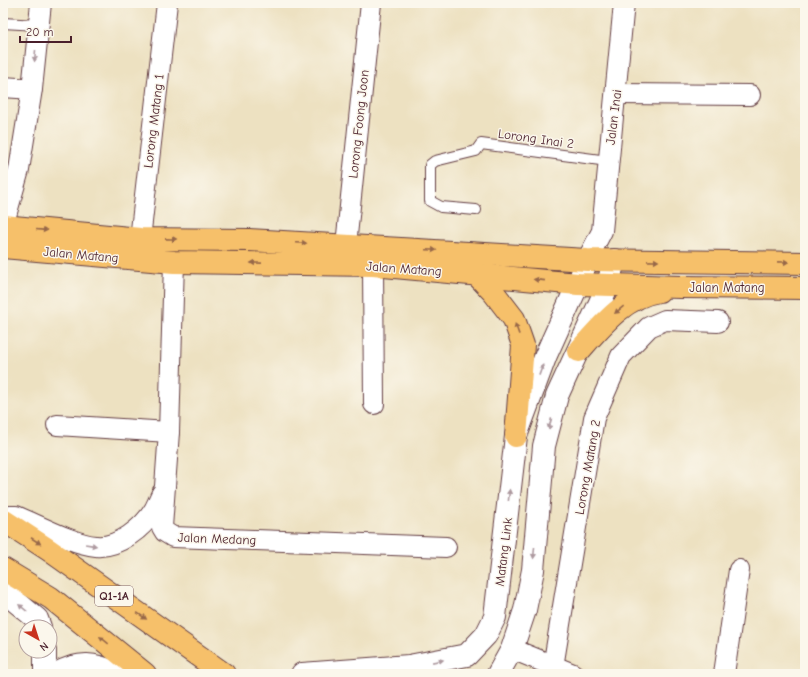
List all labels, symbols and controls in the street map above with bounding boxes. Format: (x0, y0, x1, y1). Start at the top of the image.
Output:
scale bar (20, 18, 71, 44)
text: 20 m (26, 25, 54, 39)
one-way arrow (31, 50, 38, 62)
street label: Lorong Foong Joon (345, 69, 372, 179)
street label: Lorong Matang 1 (140, 73, 167, 169)
street label: Jalan Inai (603, 89, 624, 146)
street label: Lorong Inai 2 (497, 126, 575, 151)
one-way arrow (36, 227, 48, 233)
one-way arrow (165, 236, 178, 242)
one-way arrow (295, 239, 307, 246)
street label: Jalan Matang (43, 244, 119, 265)
one-way arrow (425, 247, 437, 254)
street label: Jalan Matang (366, 258, 442, 279)
one-way arrow (647, 258, 660, 264)
one-way arrow (777, 259, 789, 266)
one-way arrow (249, 260, 262, 266)
one-way arrow (533, 276, 545, 283)
street label: Jalan Matang (689, 280, 765, 295)
one-way arrow (613, 306, 624, 315)
one-way arrow (514, 322, 520, 334)
one-way arrow (538, 364, 544, 376)
one-way arrow (547, 418, 553, 430)
street label: Lorong Matang 2 (572, 418, 603, 516)
one-way arrow (506, 489, 513, 501)
street label: Matang Link (492, 516, 515, 587)
street label: Jalan Medang (177, 530, 257, 547)
one-way arrow (30, 537, 41, 545)
one-way arrow (85, 542, 97, 548)
one-way arrow (531, 547, 538, 559)
road number: Q1-1A (95, 586, 133, 606)
one-way arrow (18, 604, 28, 613)
one-way arrow (137, 612, 147, 620)
north arrow (18, 619, 58, 659)
one-way arrow (98, 636, 109, 645)
text: N (37, 639, 51, 654)
one-way arrow (432, 657, 444, 663)

